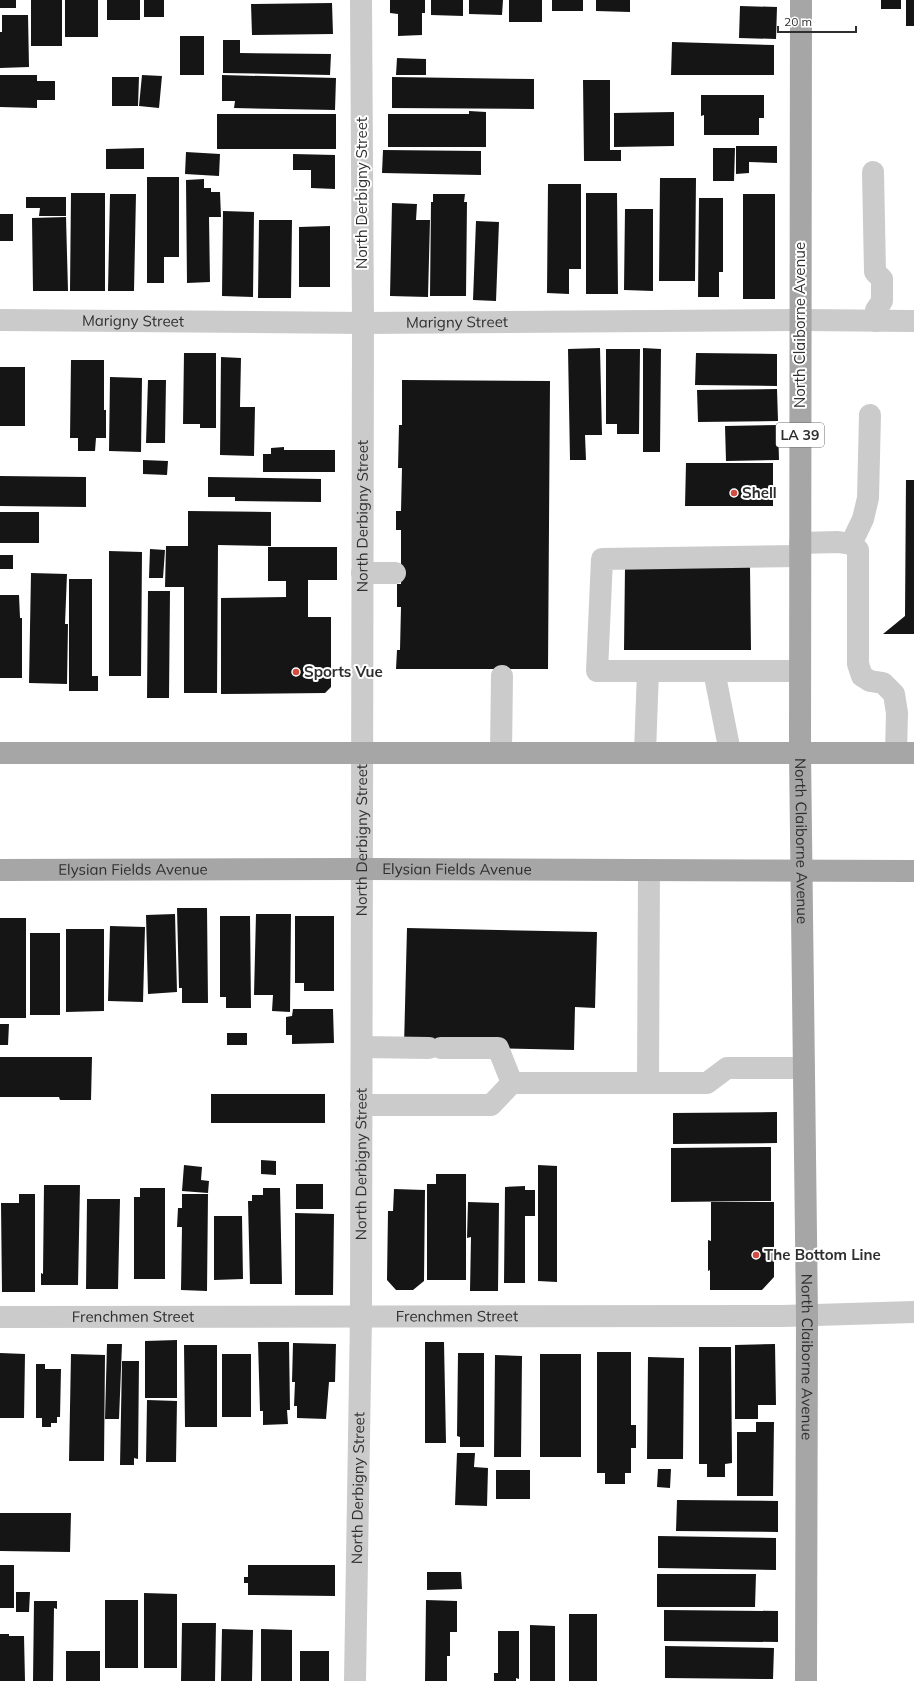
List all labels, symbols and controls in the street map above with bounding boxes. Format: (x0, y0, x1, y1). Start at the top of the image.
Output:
scale bar (778, 8, 856, 34)
text: 20 m (784, 14, 812, 29)
street label: North Derbigny Street (352, 117, 371, 269)
street label: North Claiborne Avenue (790, 242, 809, 408)
street label: Marigny Street (82, 311, 184, 331)
street label: Marigny Street (406, 312, 508, 332)
road number: LA 39 (776, 423, 824, 447)
street label: North Derbigny Street (352, 440, 372, 592)
place label: Shell (742, 483, 777, 502)
marker: Shell (729, 488, 739, 498)
place label: Sports Vue (304, 662, 383, 681)
marker: Sports Vue (291, 667, 301, 677)
street label: North Claiborne Avenue (791, 758, 812, 924)
street label: North Derbigny Street (352, 764, 371, 916)
street label: Elysian Fields Avenue (58, 859, 208, 879)
street label: Elysian Fields Avenue (382, 859, 532, 879)
street label: North Derbigny Street (351, 1088, 370, 1240)
place label: The Bottom Line (764, 1245, 881, 1264)
marker: The Bottom Line (751, 1250, 761, 1260)
street label: North Claiborne Avenue (797, 1274, 817, 1440)
street label: Frenchmen Street (396, 1306, 518, 1325)
street label: Frenchmen Street (72, 1307, 194, 1326)
street label: North Derbigny Street (347, 1412, 368, 1564)

